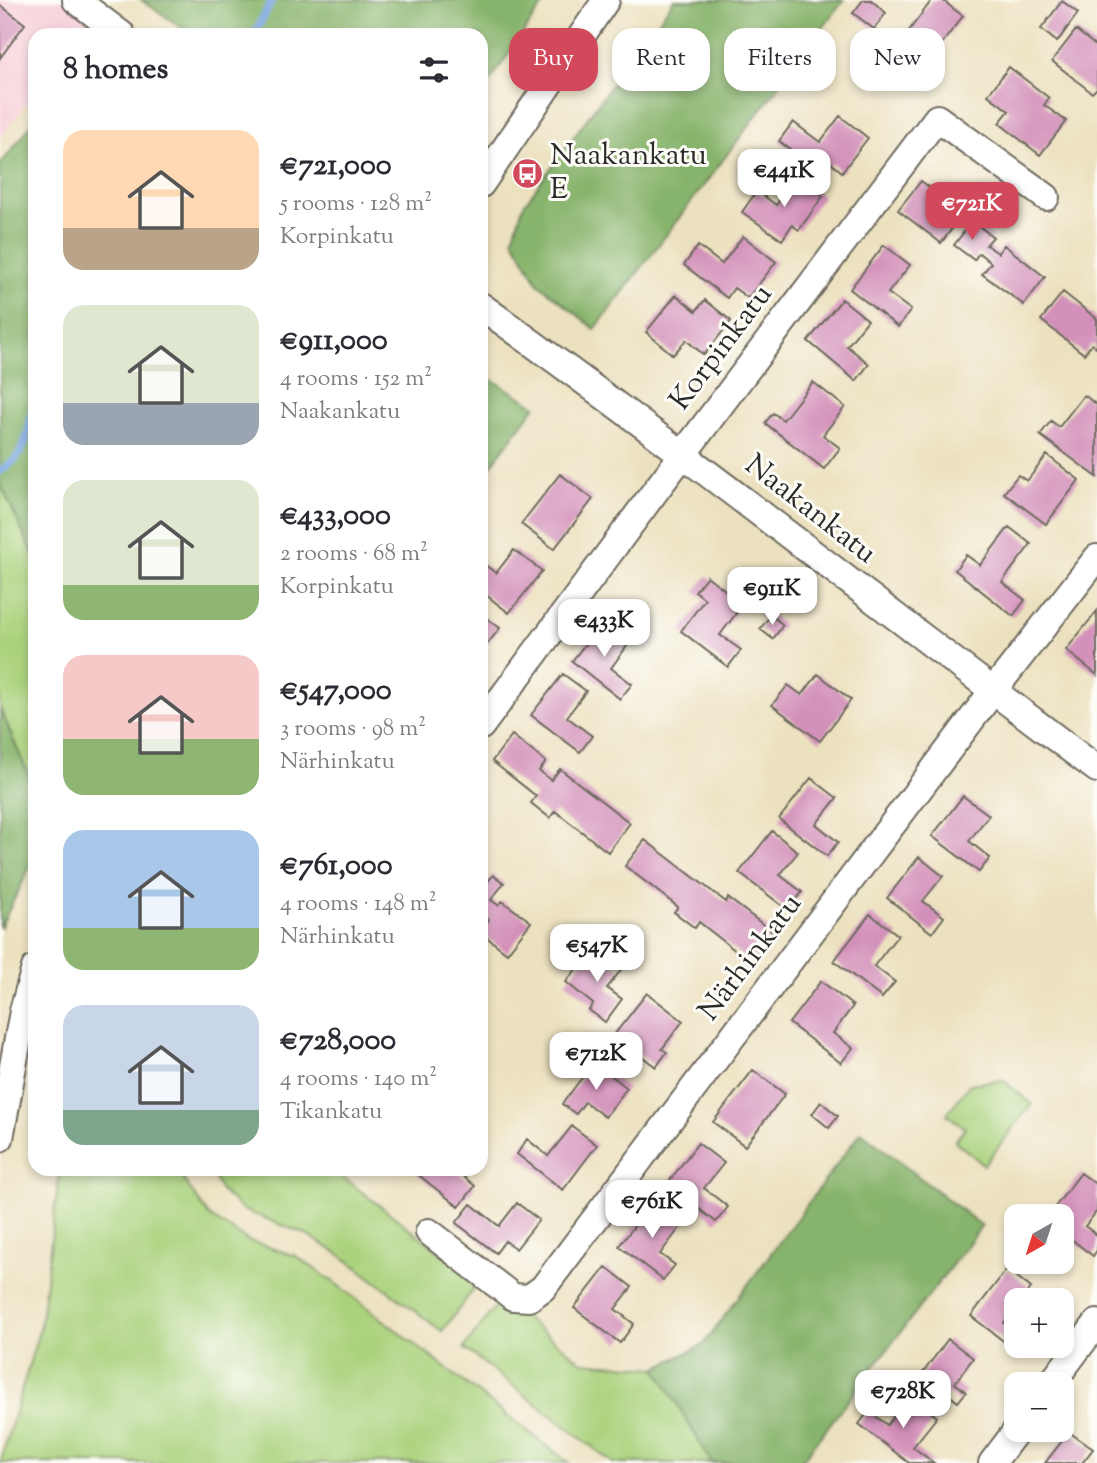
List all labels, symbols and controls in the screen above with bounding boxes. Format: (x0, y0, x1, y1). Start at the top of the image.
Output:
chip: Buy (509, 28, 598, 91)
chip: Rent (612, 28, 710, 91)
chip: Filters (724, 28, 836, 91)
chip: New (850, 28, 945, 91)
text: 8 homes (63, 49, 168, 92)
icon: filters (415, 51, 453, 89)
place label: Naakankatu E (550, 135, 707, 212)
text: €721,000 (280, 145, 392, 188)
pin: €441K (735, 150, 833, 209)
text: €441K (754, 155, 814, 188)
bus stop icon: Naakankatu E (510, 156, 544, 190)
icon: home (119, 158, 203, 242)
pin: €721K (923, 182, 1021, 242)
text: 5 rooms · 128 m² (280, 188, 432, 221)
text: €721K (942, 188, 1002, 221)
text: Korpinkatu (280, 221, 394, 254)
street label: Korpinkatu (660, 276, 784, 420)
text: €911,000 (280, 320, 388, 363)
icon: home (119, 333, 203, 417)
text: 4 rooms · 152 m² (280, 363, 432, 396)
text: Naakankatu (280, 396, 400, 429)
street label: Naakankatu (735, 445, 885, 575)
text: €433,000 (280, 495, 391, 538)
icon: home (119, 508, 203, 592)
text: 2 rooms · 68 m² (280, 538, 428, 571)
pin: €911K (723, 568, 821, 627)
text: Korpinkatu (280, 571, 394, 604)
text: €911K (743, 573, 801, 606)
pin: €433K (555, 600, 653, 659)
text: €433K (574, 605, 634, 638)
text: €547,000 (280, 670, 392, 713)
icon: home (119, 683, 203, 767)
text: 3 rooms · 98 m² (280, 713, 426, 746)
text: Närhinkatu (280, 746, 395, 779)
text: €761,000 (280, 845, 393, 888)
icon: home (119, 858, 203, 942)
street label: Närhinkatu (689, 885, 813, 1031)
text: 4 rooms · 148 m² (280, 888, 437, 921)
text: Närhinkatu (280, 921, 395, 954)
pin: €547K (548, 925, 646, 984)
text: €547K (566, 930, 628, 963)
text: €728,000 (280, 1020, 396, 1063)
pin: €712K (547, 1032, 645, 1092)
icon: home (119, 1033, 203, 1117)
text: €712K (566, 1038, 626, 1071)
text: 4 rooms · 140 m² (280, 1063, 437, 1096)
text: Tikankatu (280, 1096, 382, 1129)
pin: €761K (603, 1180, 701, 1240)
text: €761K (621, 1186, 683, 1219)
north arrow (1004, 1204, 1074, 1274)
map controls (1004, 1204, 1074, 1442)
button: + (1004, 1288, 1074, 1358)
pin: €728K (854, 1370, 952, 1430)
button: − (1004, 1372, 1074, 1442)
text: €728K (871, 1376, 935, 1409)

